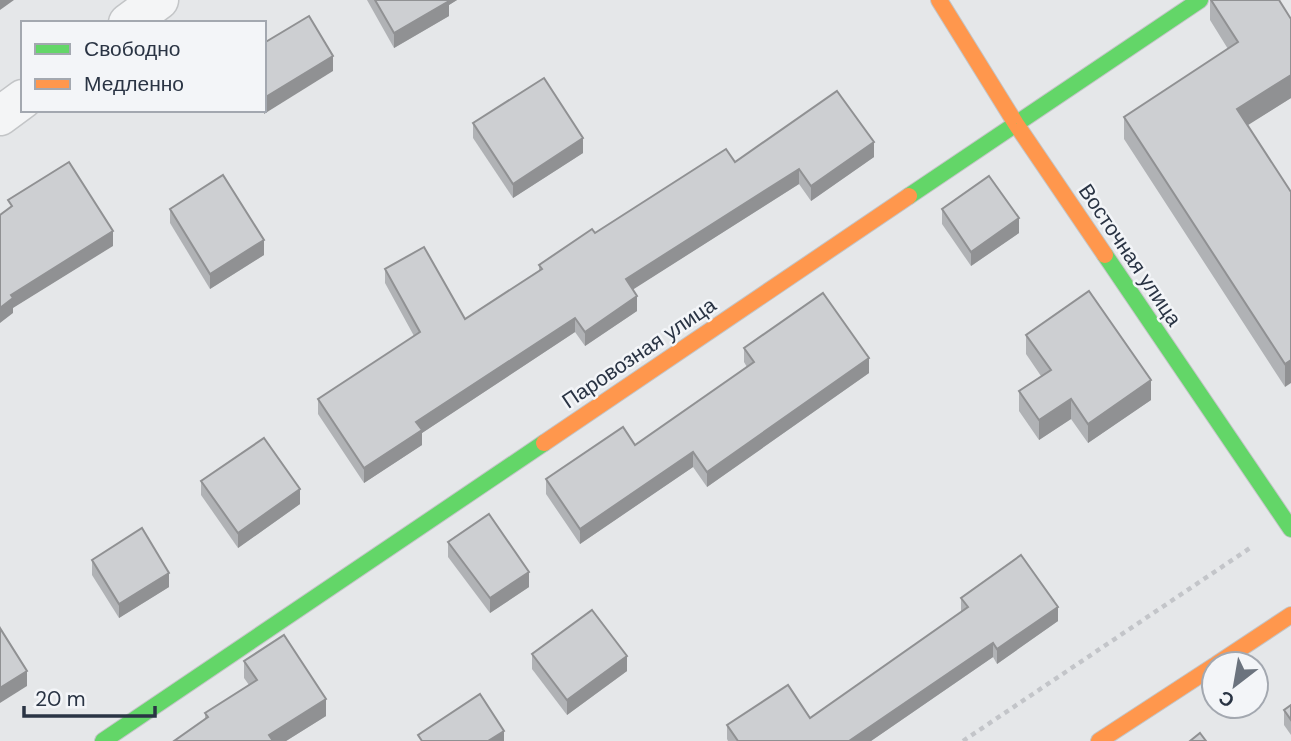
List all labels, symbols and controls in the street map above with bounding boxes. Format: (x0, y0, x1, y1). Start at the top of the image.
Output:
legend (21, 21, 266, 112)
text: Свободно (84, 35, 181, 63)
text: Медленно (84, 70, 184, 98)
street label: Восточная улица (1072, 178, 1188, 332)
street label: Паровозная улица (557, 291, 722, 415)
north arrow (1200, 650, 1270, 720)
scale bar (24, 674, 156, 718)
text: 20 m (35, 685, 86, 713)
text: С (1214, 685, 1239, 713)

